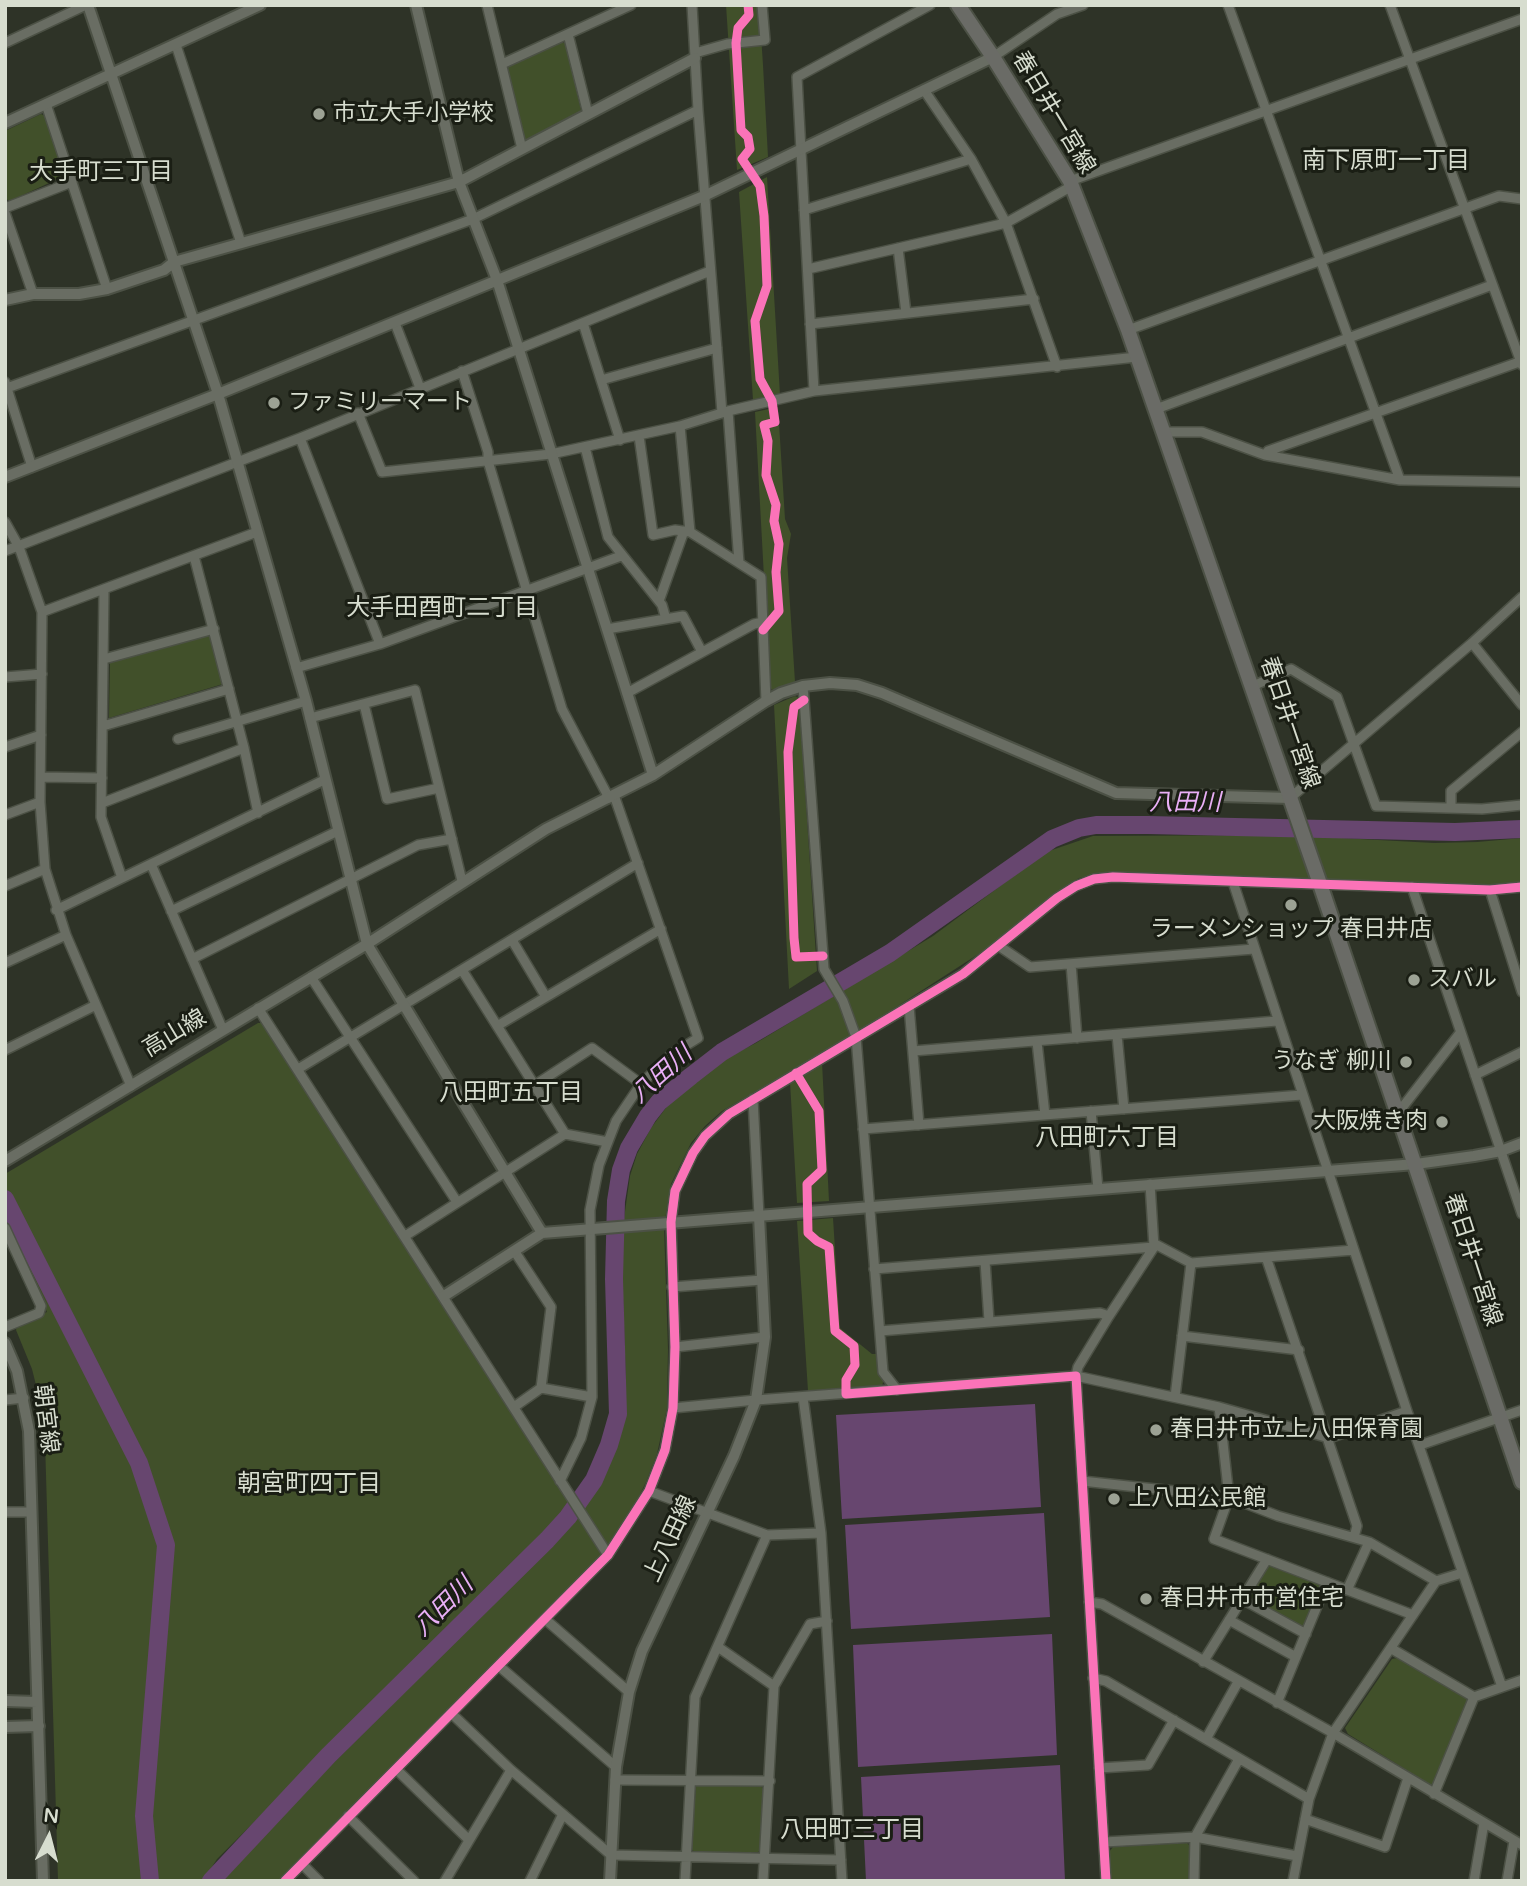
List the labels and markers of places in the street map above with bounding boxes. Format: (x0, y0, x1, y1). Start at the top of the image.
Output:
place label: 市立大手小学校 (333, 100, 494, 128)
marker: 市立大手小学校 (311, 106, 327, 122)
place label: ファミリーマート (288, 389, 472, 417)
marker: ファミリーマート (266, 395, 282, 411)
marker: ラーメンショップ 春日井店 (1283, 897, 1299, 913)
place label: ラーメンショップ 春日井店 (1150, 916, 1432, 944)
place label: スバル (1428, 966, 1497, 994)
marker: スバル (1406, 972, 1422, 988)
place label: うなぎ 柳川 (1271, 1048, 1392, 1076)
marker: うなぎ 柳川 (1398, 1054, 1414, 1070)
place label: 大阪焼き肉 (1313, 1108, 1428, 1136)
marker: 大阪焼き肉 (1434, 1114, 1450, 1130)
place label: 春日井市立上八田保育園 (1170, 1416, 1423, 1444)
marker: 春日井市立上八田保育園 (1148, 1422, 1164, 1438)
place label: 上八田公民館 (1128, 1485, 1266, 1513)
marker: 上八田公民館 (1106, 1491, 1122, 1507)
place label: 春日井市市営住宅 (1160, 1585, 1344, 1613)
marker: 春日井市市営住宅 (1138, 1591, 1154, 1607)

